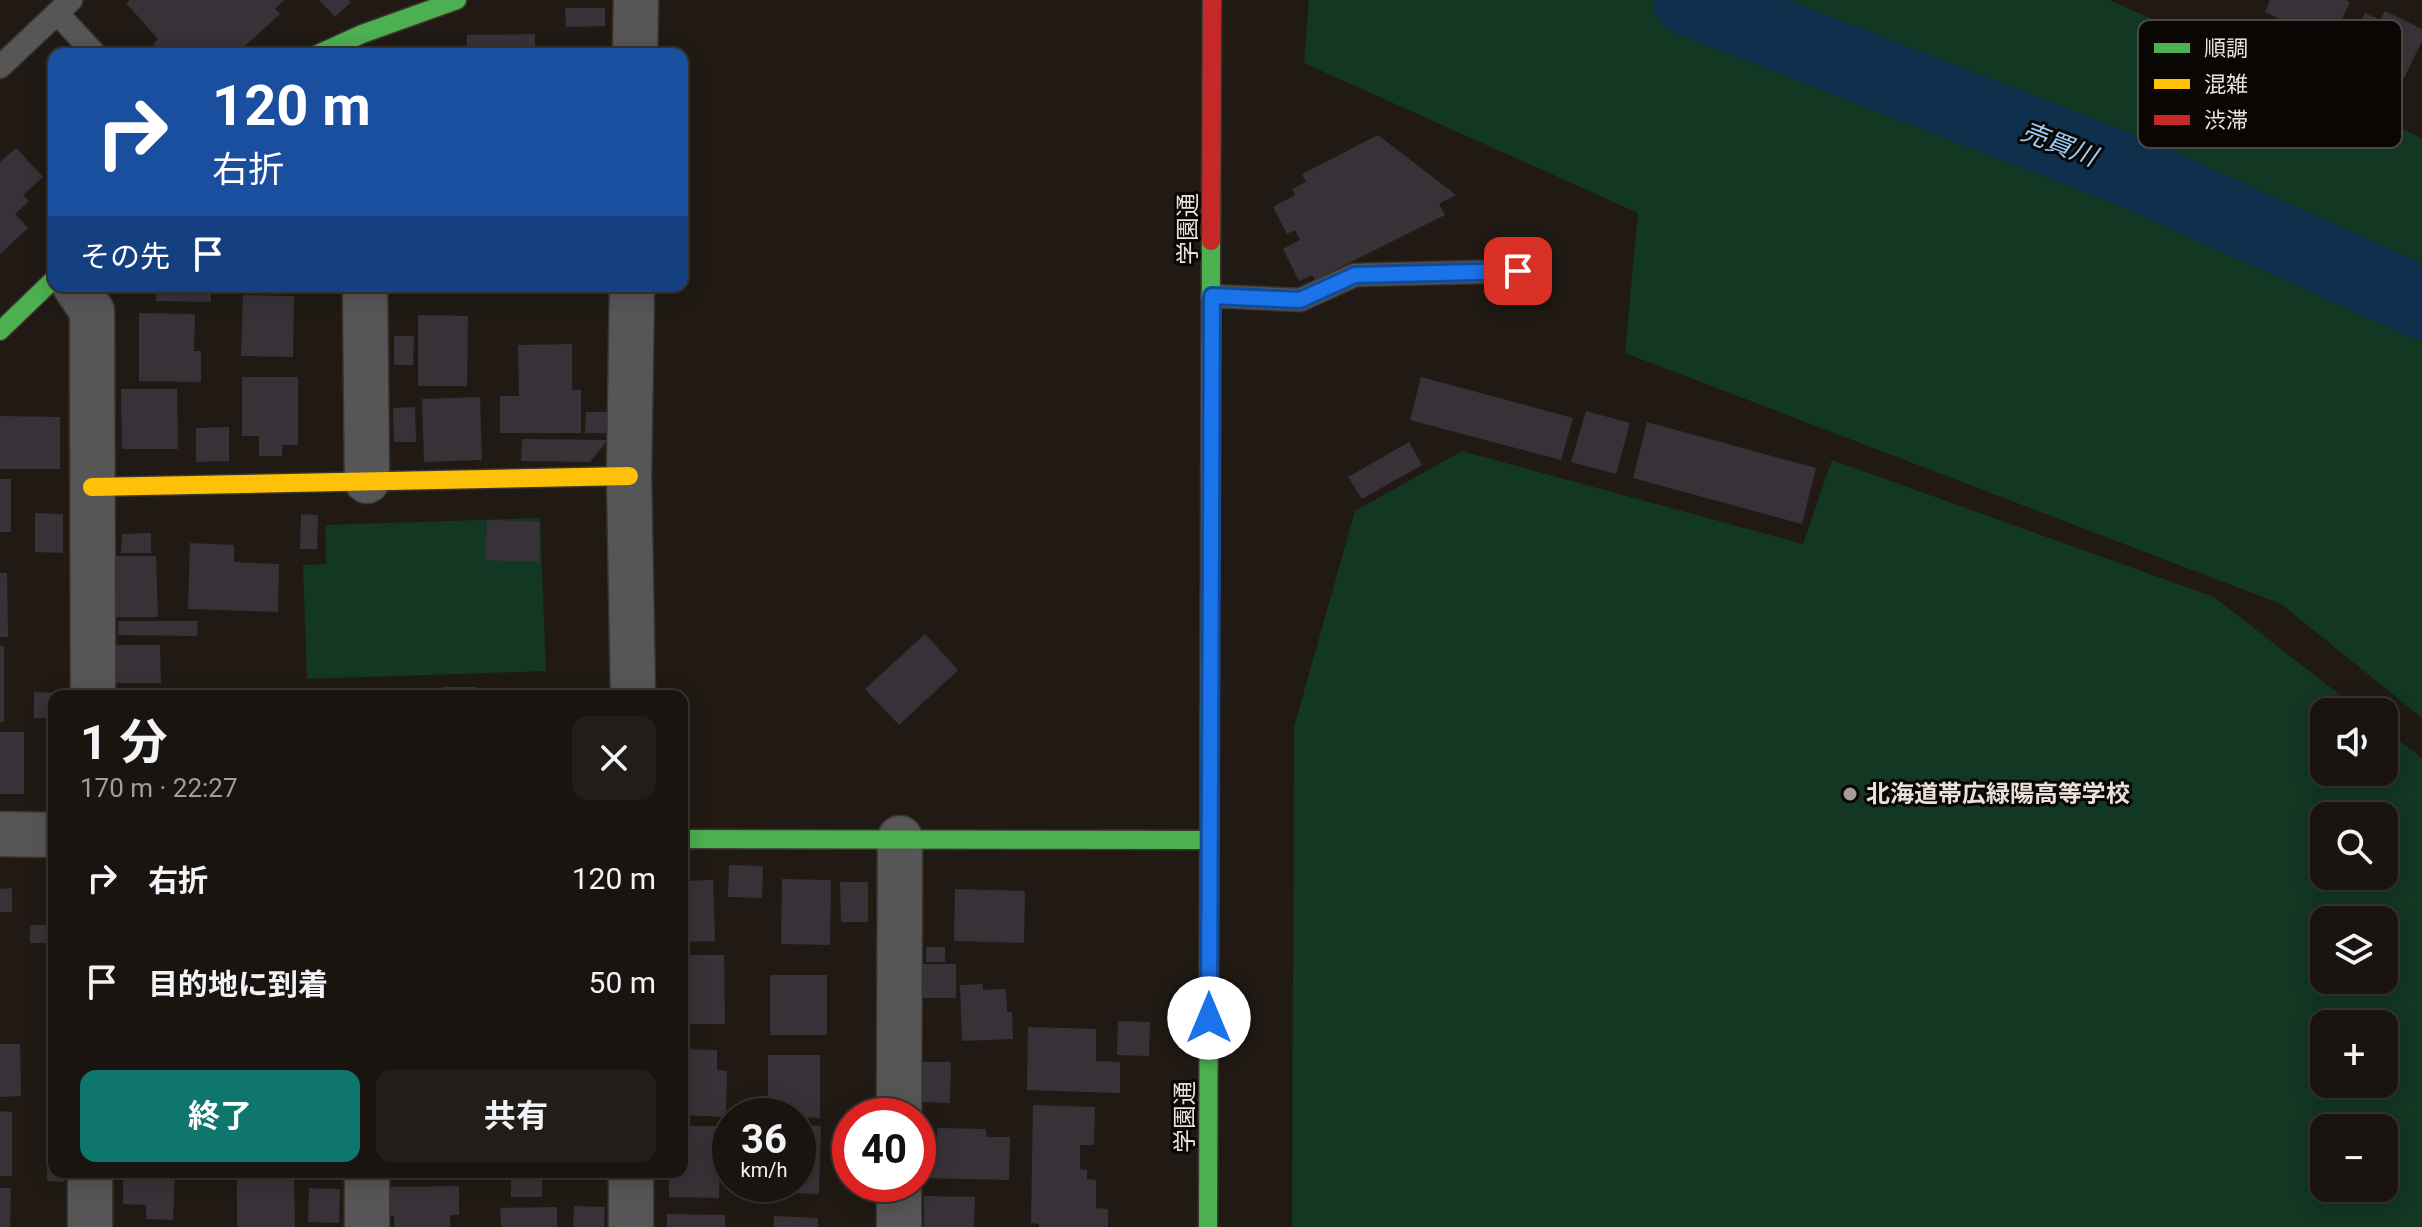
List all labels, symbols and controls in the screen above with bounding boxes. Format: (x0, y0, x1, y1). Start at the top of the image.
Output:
legend (2138, 20, 2402, 148)
text: 順調 (2204, 36, 2248, 61)
text: 混雑 (2204, 72, 2248, 97)
text: 120 m (212, 73, 371, 139)
icon: right (80, 80, 184, 184)
text: 渋滞 (2204, 108, 2248, 133)
water label: 売買川 (2017, 116, 2104, 173)
text: 右折 (212, 149, 284, 191)
street label: 学園通 (1174, 193, 1202, 265)
icon: arrive (186, 232, 230, 276)
pin (1484, 237, 1552, 305)
text: その先 (80, 239, 170, 274)
icon: arrive (1496, 249, 1540, 293)
map controls (2310, 698, 2398, 1202)
button: sound (2310, 698, 2398, 786)
text: 1 分 (80, 714, 167, 771)
button: close (572, 716, 656, 800)
text: 170 m · 22:27 (80, 773, 238, 803)
place label: 北海道帯広緑陽高等学校 (1866, 780, 2130, 808)
marker: 北海道帯広緑陽高等学校 (1841, 785, 1859, 803)
button: search (2310, 802, 2398, 890)
icon: right (80, 856, 124, 900)
text: 120 m (572, 861, 656, 896)
text: 右折 (148, 863, 208, 898)
button: layers (2310, 906, 2398, 994)
icon: arrive (80, 960, 124, 1004)
text: 50 m (589, 965, 656, 1000)
text: 目的地に到着 (148, 967, 328, 1002)
position arrow (1167, 976, 1251, 1060)
button: + (2310, 1010, 2398, 1098)
button: 終了 (80, 1070, 360, 1162)
button: 共有 (376, 1070, 656, 1162)
street label: 学園通 (1171, 1081, 1199, 1153)
speed limit sign: 40 (832, 1098, 936, 1202)
button: − (2310, 1114, 2398, 1202)
text: 36 (741, 1116, 787, 1163)
text: km/h (741, 1158, 787, 1182)

